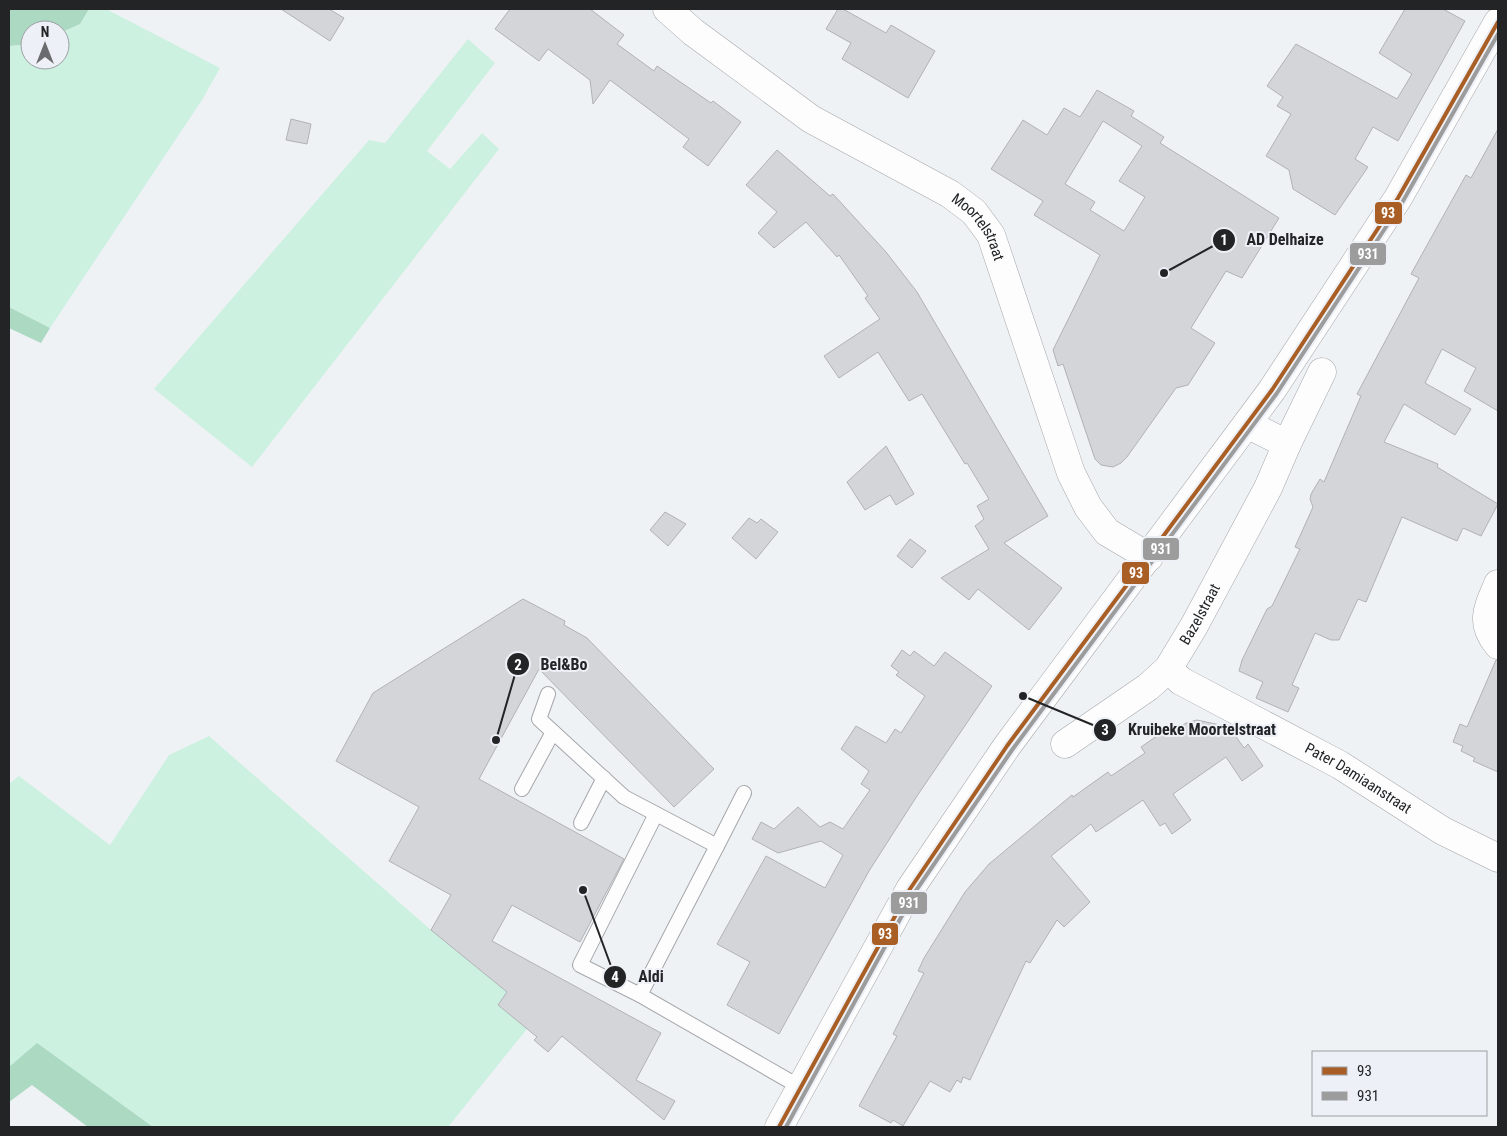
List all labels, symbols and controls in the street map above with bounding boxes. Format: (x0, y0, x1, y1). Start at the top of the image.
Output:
north arrow (20, 20, 70, 70)
text: N (41, 24, 49, 40)
street label: Moortelstraat (948, 189, 1008, 263)
line badge: 93 (1374, 201, 1403, 225)
text: 93 (1381, 205, 1395, 221)
callout: AD Delhaize (1211, 224, 1334, 255)
text: AD Delhaize (1246, 230, 1324, 249)
text: 1 (1220, 231, 1228, 249)
line badge: 931 (1349, 242, 1387, 266)
text: 931 (1357, 246, 1379, 262)
line badge: 931 (1142, 537, 1180, 561)
text: 931 (1150, 541, 1172, 557)
line badge: 93 (1121, 561, 1150, 585)
text: 93 (1129, 565, 1143, 581)
street label: Bazelstraat (1176, 581, 1224, 648)
callout: Bel&Bo (506, 649, 597, 680)
text: Bel&Bo (541, 655, 587, 674)
text: 2 (514, 656, 522, 674)
callout: Kruibeke Moortelstraat (1093, 714, 1286, 745)
text: Kruibeke Moortelstraat (1128, 720, 1276, 739)
text: 3 (1101, 721, 1109, 739)
street label: Pater Damiaanstraat (1302, 739, 1415, 817)
line badge: 931 (890, 891, 928, 915)
text: 931 (898, 895, 920, 911)
line badge: 93 (871, 922, 899, 946)
text: 93 (878, 926, 892, 942)
callout: Aldi (603, 961, 674, 992)
text: Aldi (638, 967, 664, 986)
text: 4 (611, 968, 619, 986)
legend (1312, 1051, 1487, 1116)
text: 93 (1357, 1062, 1372, 1080)
text: 931 (1357, 1087, 1379, 1105)

